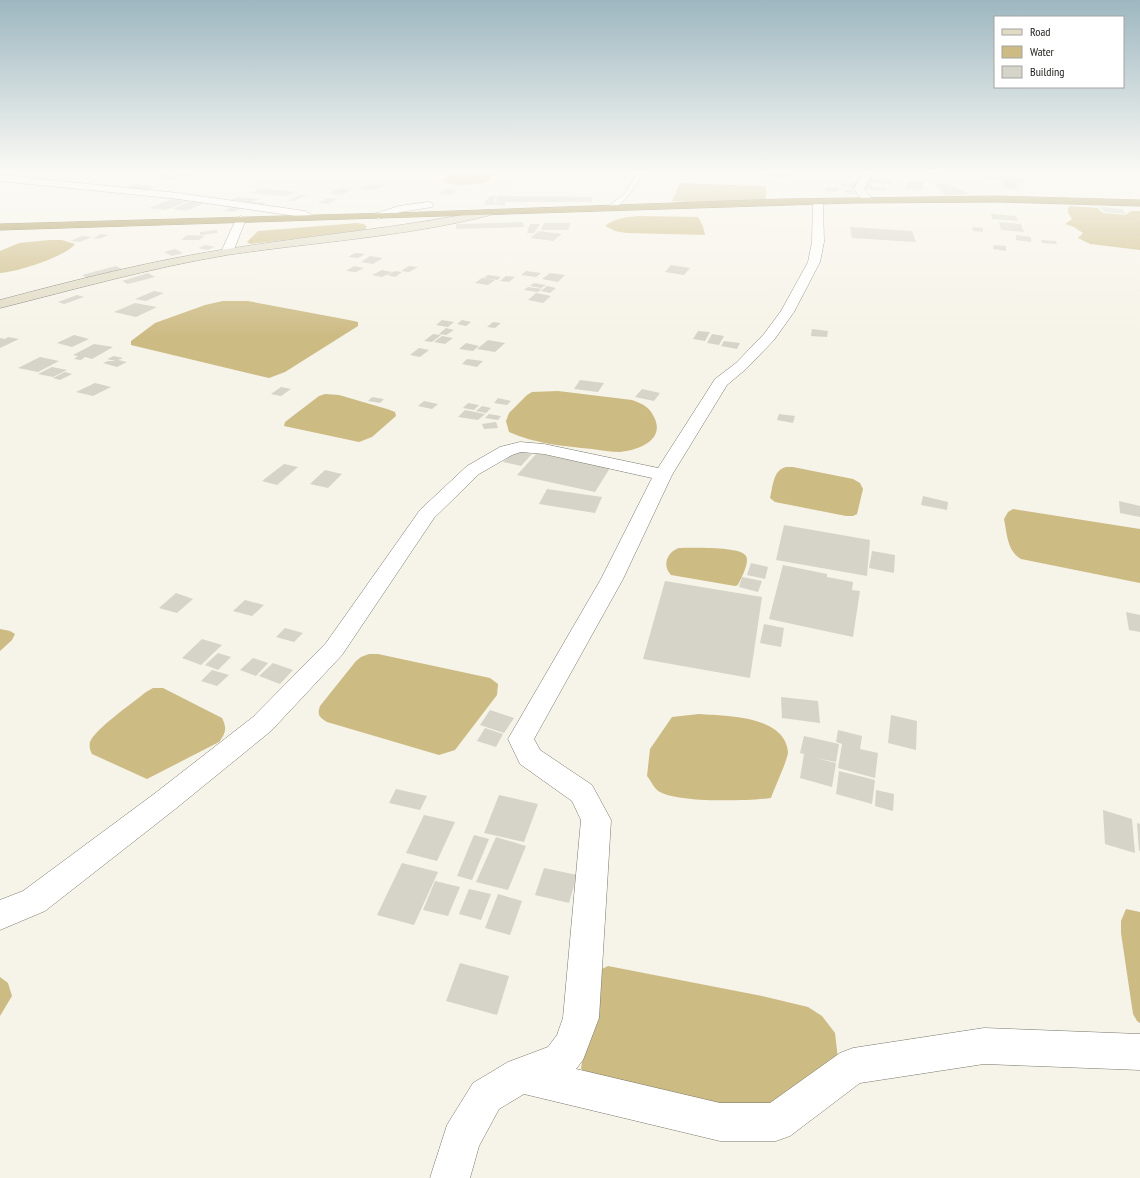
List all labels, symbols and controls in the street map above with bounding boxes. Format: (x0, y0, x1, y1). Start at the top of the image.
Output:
legend (994, 16, 1124, 88)
text: Road (1030, 24, 1050, 39)
text: Water (1030, 44, 1055, 59)
text: Building (1030, 64, 1065, 79)

